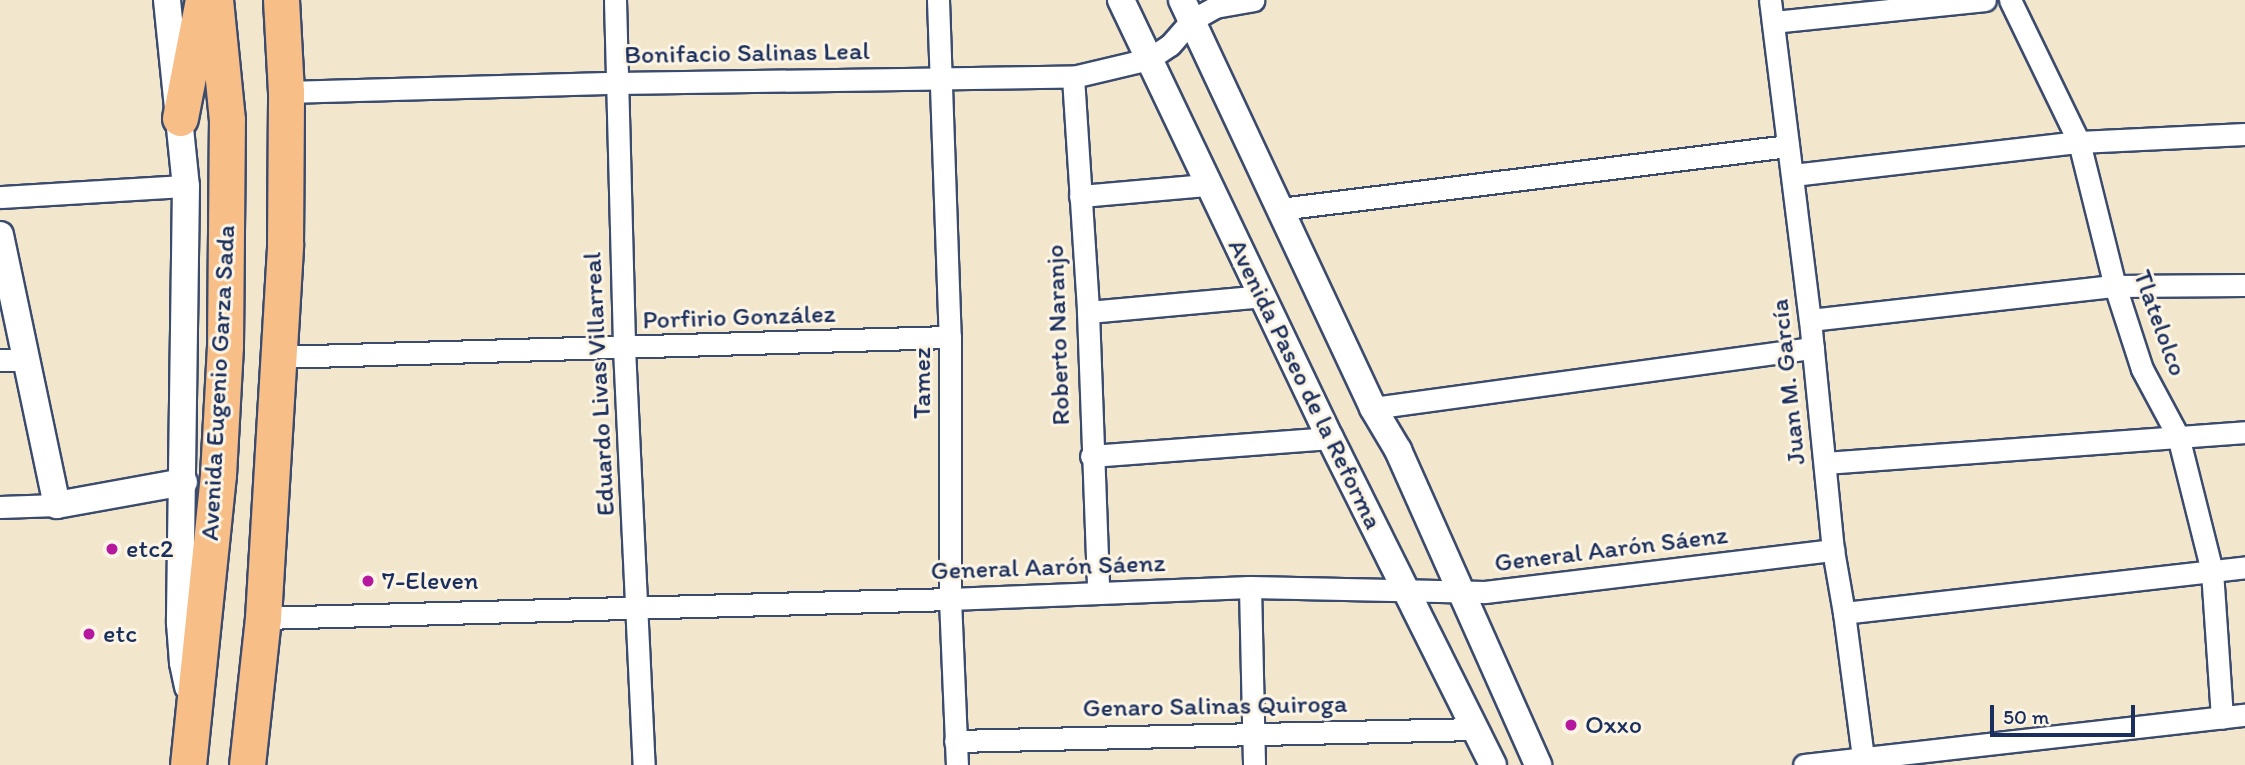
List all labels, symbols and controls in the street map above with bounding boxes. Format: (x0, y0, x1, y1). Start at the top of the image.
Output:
street label: Bonifacio Salinas Leal (624, 35, 870, 71)
street label: Avenida Eugenio Garza Sada (194, 224, 242, 542)
street label: Avenida Paseo de la Reforma (1221, 233, 1389, 535)
street label: Roberto Naranjo (1039, 244, 1077, 426)
street label: Eduardo Livas Villarreal (577, 251, 621, 517)
street label: Tlatelolco (2126, 266, 2194, 380)
street label: Porfirio González (642, 298, 836, 336)
street label: Juan M. García (1764, 298, 1812, 466)
street label: Tamez (906, 347, 938, 419)
street label: General Aarón Sáenz (1493, 519, 1729, 579)
place label: etc2 (126, 533, 174, 565)
marker: etc2 (104, 541, 120, 557)
street label: General Aarón Sáenz (930, 547, 1166, 587)
place label: 7-Eleven (382, 565, 479, 597)
marker: 7-Eleven (360, 573, 376, 589)
place label: etc (103, 618, 137, 650)
marker: etc (81, 626, 97, 642)
street label: Genaro Salinas Quiroga (1083, 688, 1347, 724)
scale bar (1993, 692, 2138, 736)
text: 50 m (2003, 704, 2049, 729)
place label: Oxxo (1585, 709, 1642, 741)
marker: Oxxo (1563, 717, 1579, 733)

